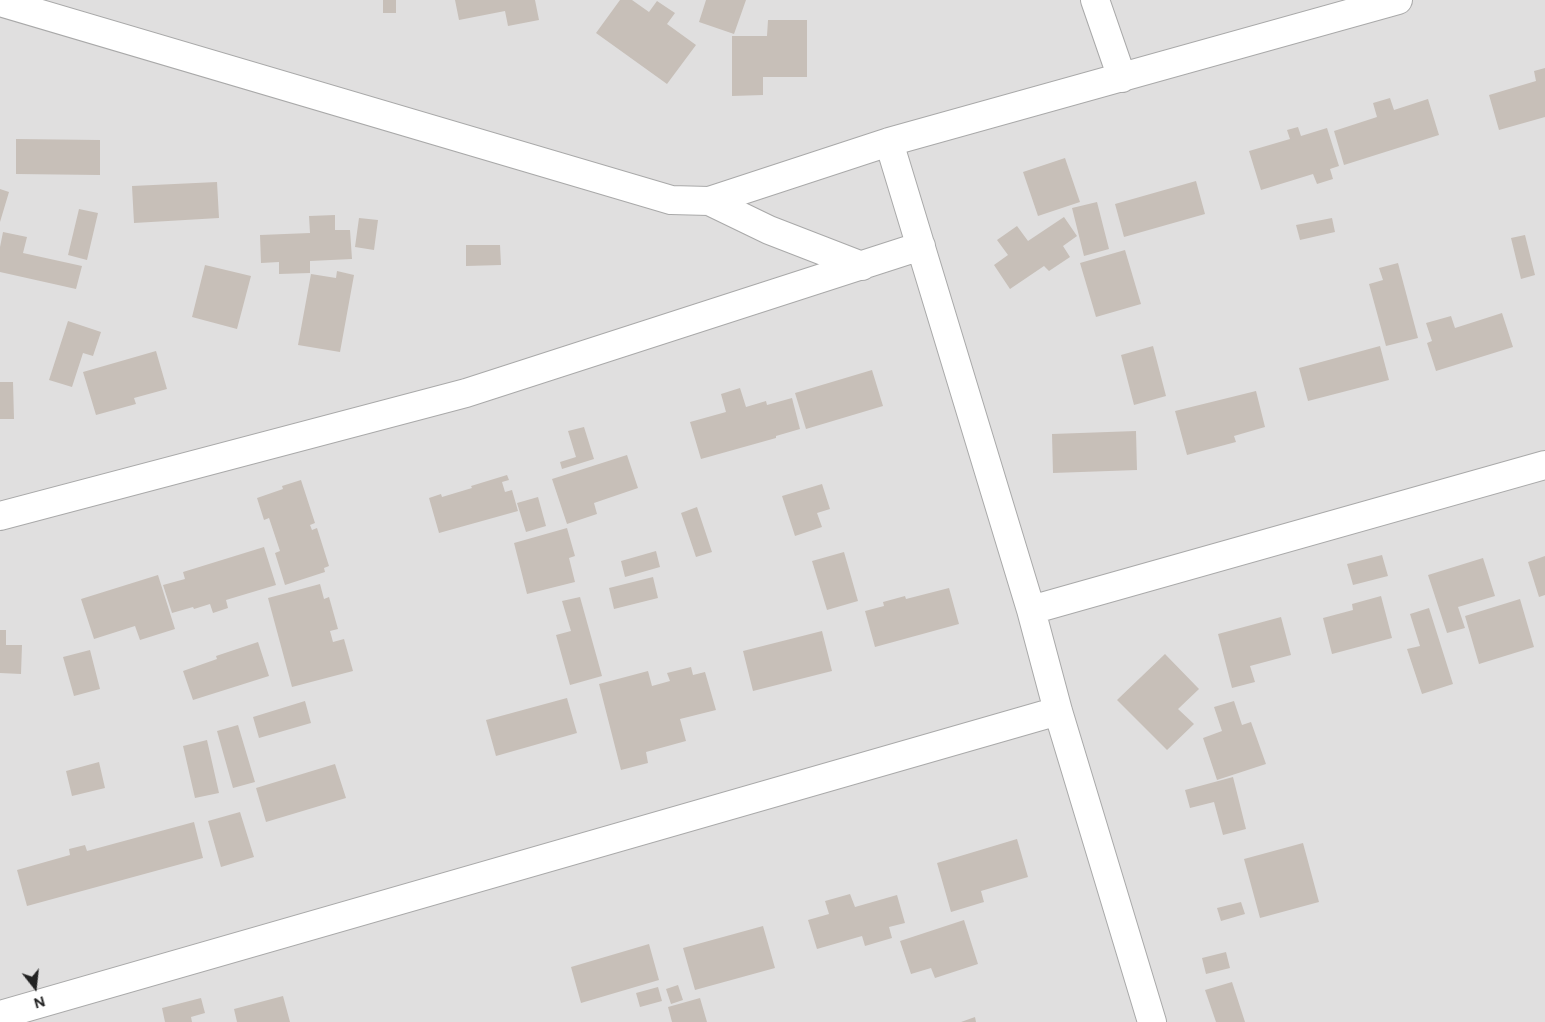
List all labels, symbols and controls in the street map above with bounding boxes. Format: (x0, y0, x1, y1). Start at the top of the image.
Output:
north arrow (10, 962, 60, 1012)
text: N (32, 992, 47, 1012)

